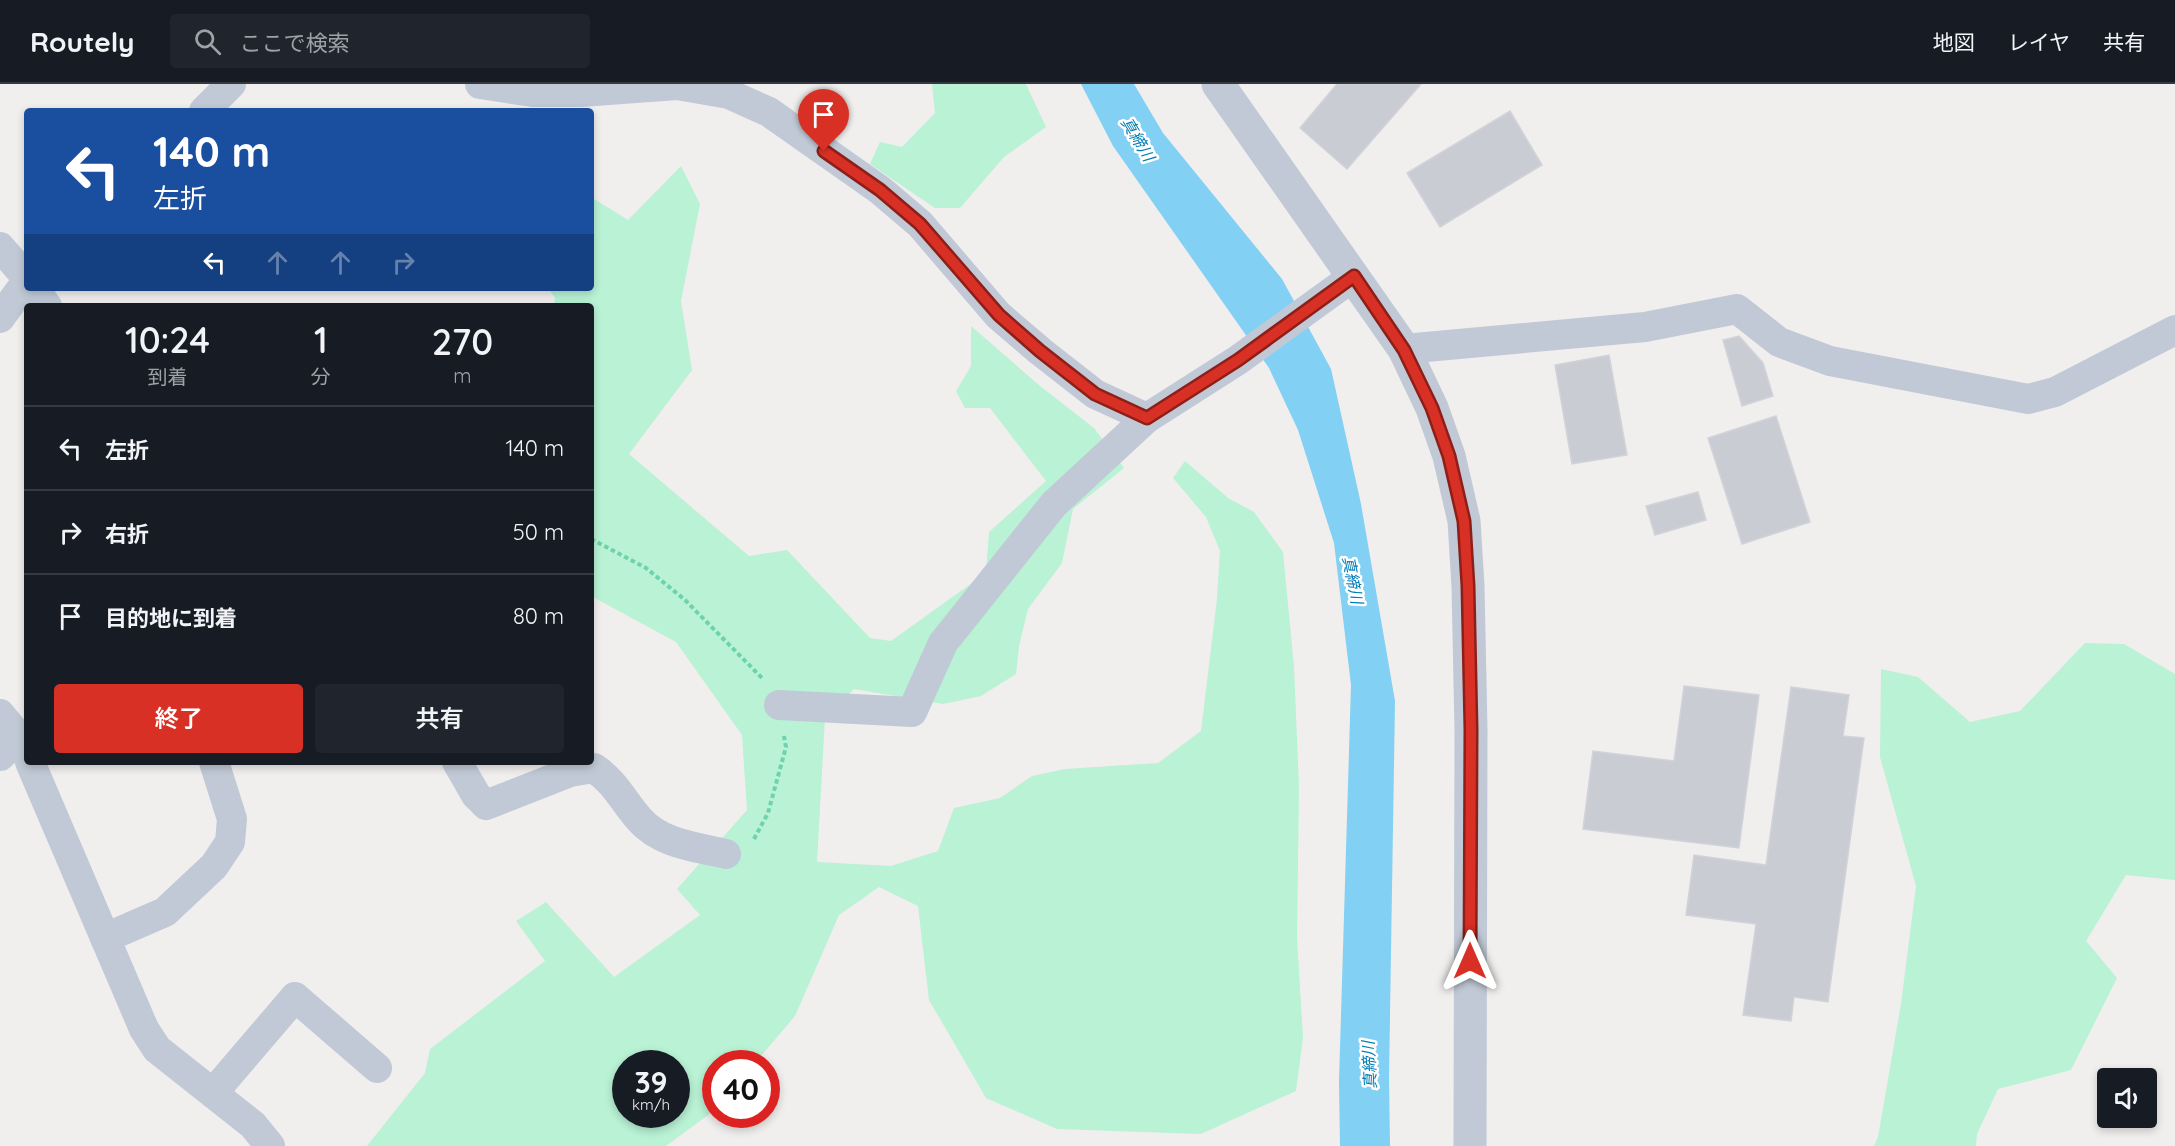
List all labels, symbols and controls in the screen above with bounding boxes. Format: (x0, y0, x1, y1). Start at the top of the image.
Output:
search box (170, 14, 590, 68)
text: Routely (30, 24, 134, 59)
icon: search (191, 25, 224, 58)
text: ここで検索 (239, 29, 349, 57)
text: 地図 (1933, 29, 1975, 55)
text: レイヤ (2008, 29, 2070, 55)
text: 共有 (2103, 29, 2145, 55)
pin (798, 89, 849, 151)
icon: arrive (807, 98, 840, 131)
water label: 真締川 (1117, 113, 1160, 166)
text: 140 m (153, 125, 270, 178)
icon: left (54, 132, 132, 210)
text: 左折 (153, 181, 207, 215)
icon: left (198, 246, 231, 279)
icon: ahead (261, 246, 294, 279)
icon: ahead (324, 246, 357, 279)
icon: right (387, 246, 420, 279)
text: 10:24 (125, 317, 210, 362)
text: 1 (314, 317, 328, 362)
text: 270 (432, 319, 493, 364)
text: m (453, 363, 472, 388)
text: 到着 (147, 364, 187, 389)
text: 分 (311, 364, 331, 389)
icon: left (54, 432, 87, 465)
text: 140 m (505, 434, 564, 462)
text: 左折 (105, 436, 149, 464)
icon: right (54, 516, 87, 549)
text: 50 m (513, 518, 564, 546)
text: 右折 (105, 520, 149, 548)
water label: 真締川 (1339, 555, 1368, 607)
icon: arrive (54, 600, 87, 633)
text: 80 m (513, 602, 564, 630)
text: 目的地に到着 (105, 604, 237, 632)
button: 終了 (54, 684, 303, 753)
button: 共有 (315, 684, 564, 753)
position arrow (1438, 929, 1502, 993)
water label: 真締川 (1358, 1039, 1380, 1089)
speed limit sign: 40 (702, 1050, 780, 1128)
text: 39 (634, 1063, 668, 1101)
map controls (2097, 1068, 2157, 1128)
button: sound (2097, 1068, 2157, 1128)
text: km/h (632, 1095, 670, 1114)

